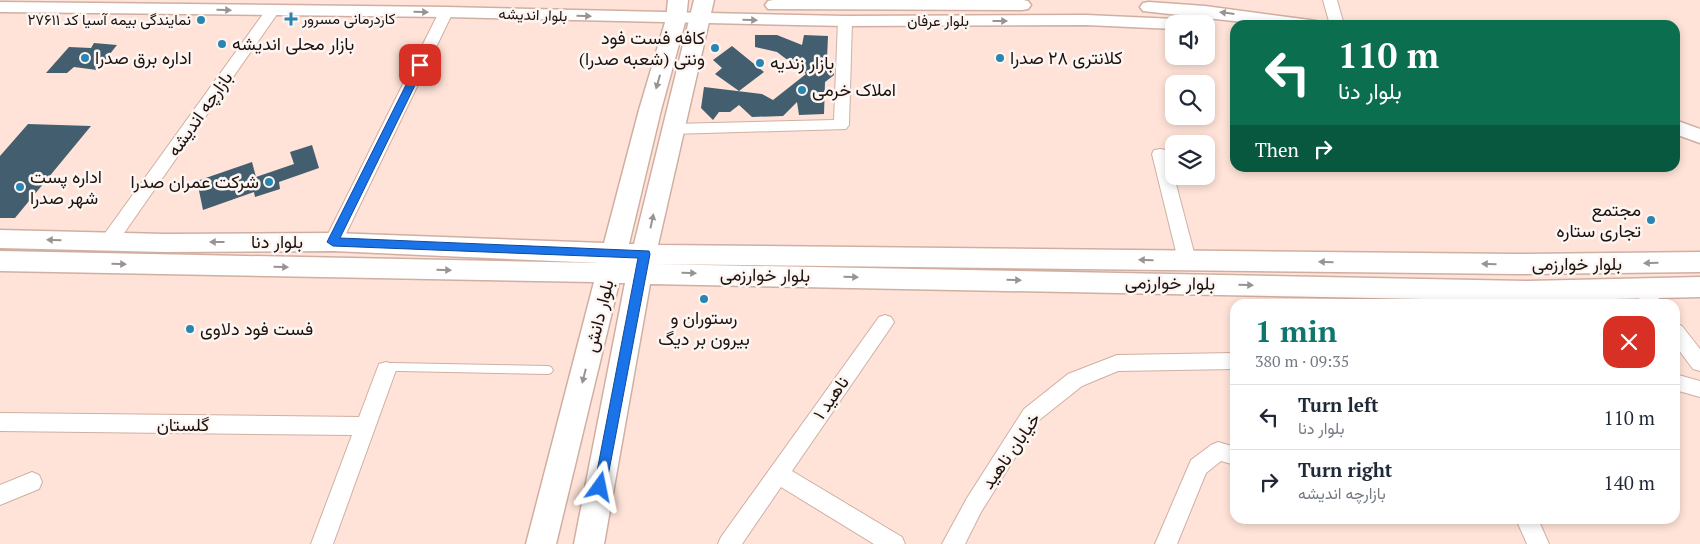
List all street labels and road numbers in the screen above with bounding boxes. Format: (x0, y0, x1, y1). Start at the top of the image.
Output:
street label: بلوار اندیشه (498, 3, 568, 25)
street label: بلوار عرفان (907, 10, 969, 30)
street label: بازارچه اندیشه (161, 66, 238, 161)
street label: بلوار دنا (251, 229, 303, 253)
street label: بلوار خوارزمی (1532, 251, 1622, 275)
street label: بلوار خوارزمی (720, 261, 810, 287)
street label: بلوار خوارزمی (1125, 269, 1215, 295)
street label: بلوار دانش (577, 277, 619, 355)
street label: ناهید ۱ (807, 371, 854, 424)
street label: خیابان ناهید (975, 407, 1045, 493)
street label: گلستان (157, 412, 209, 436)

